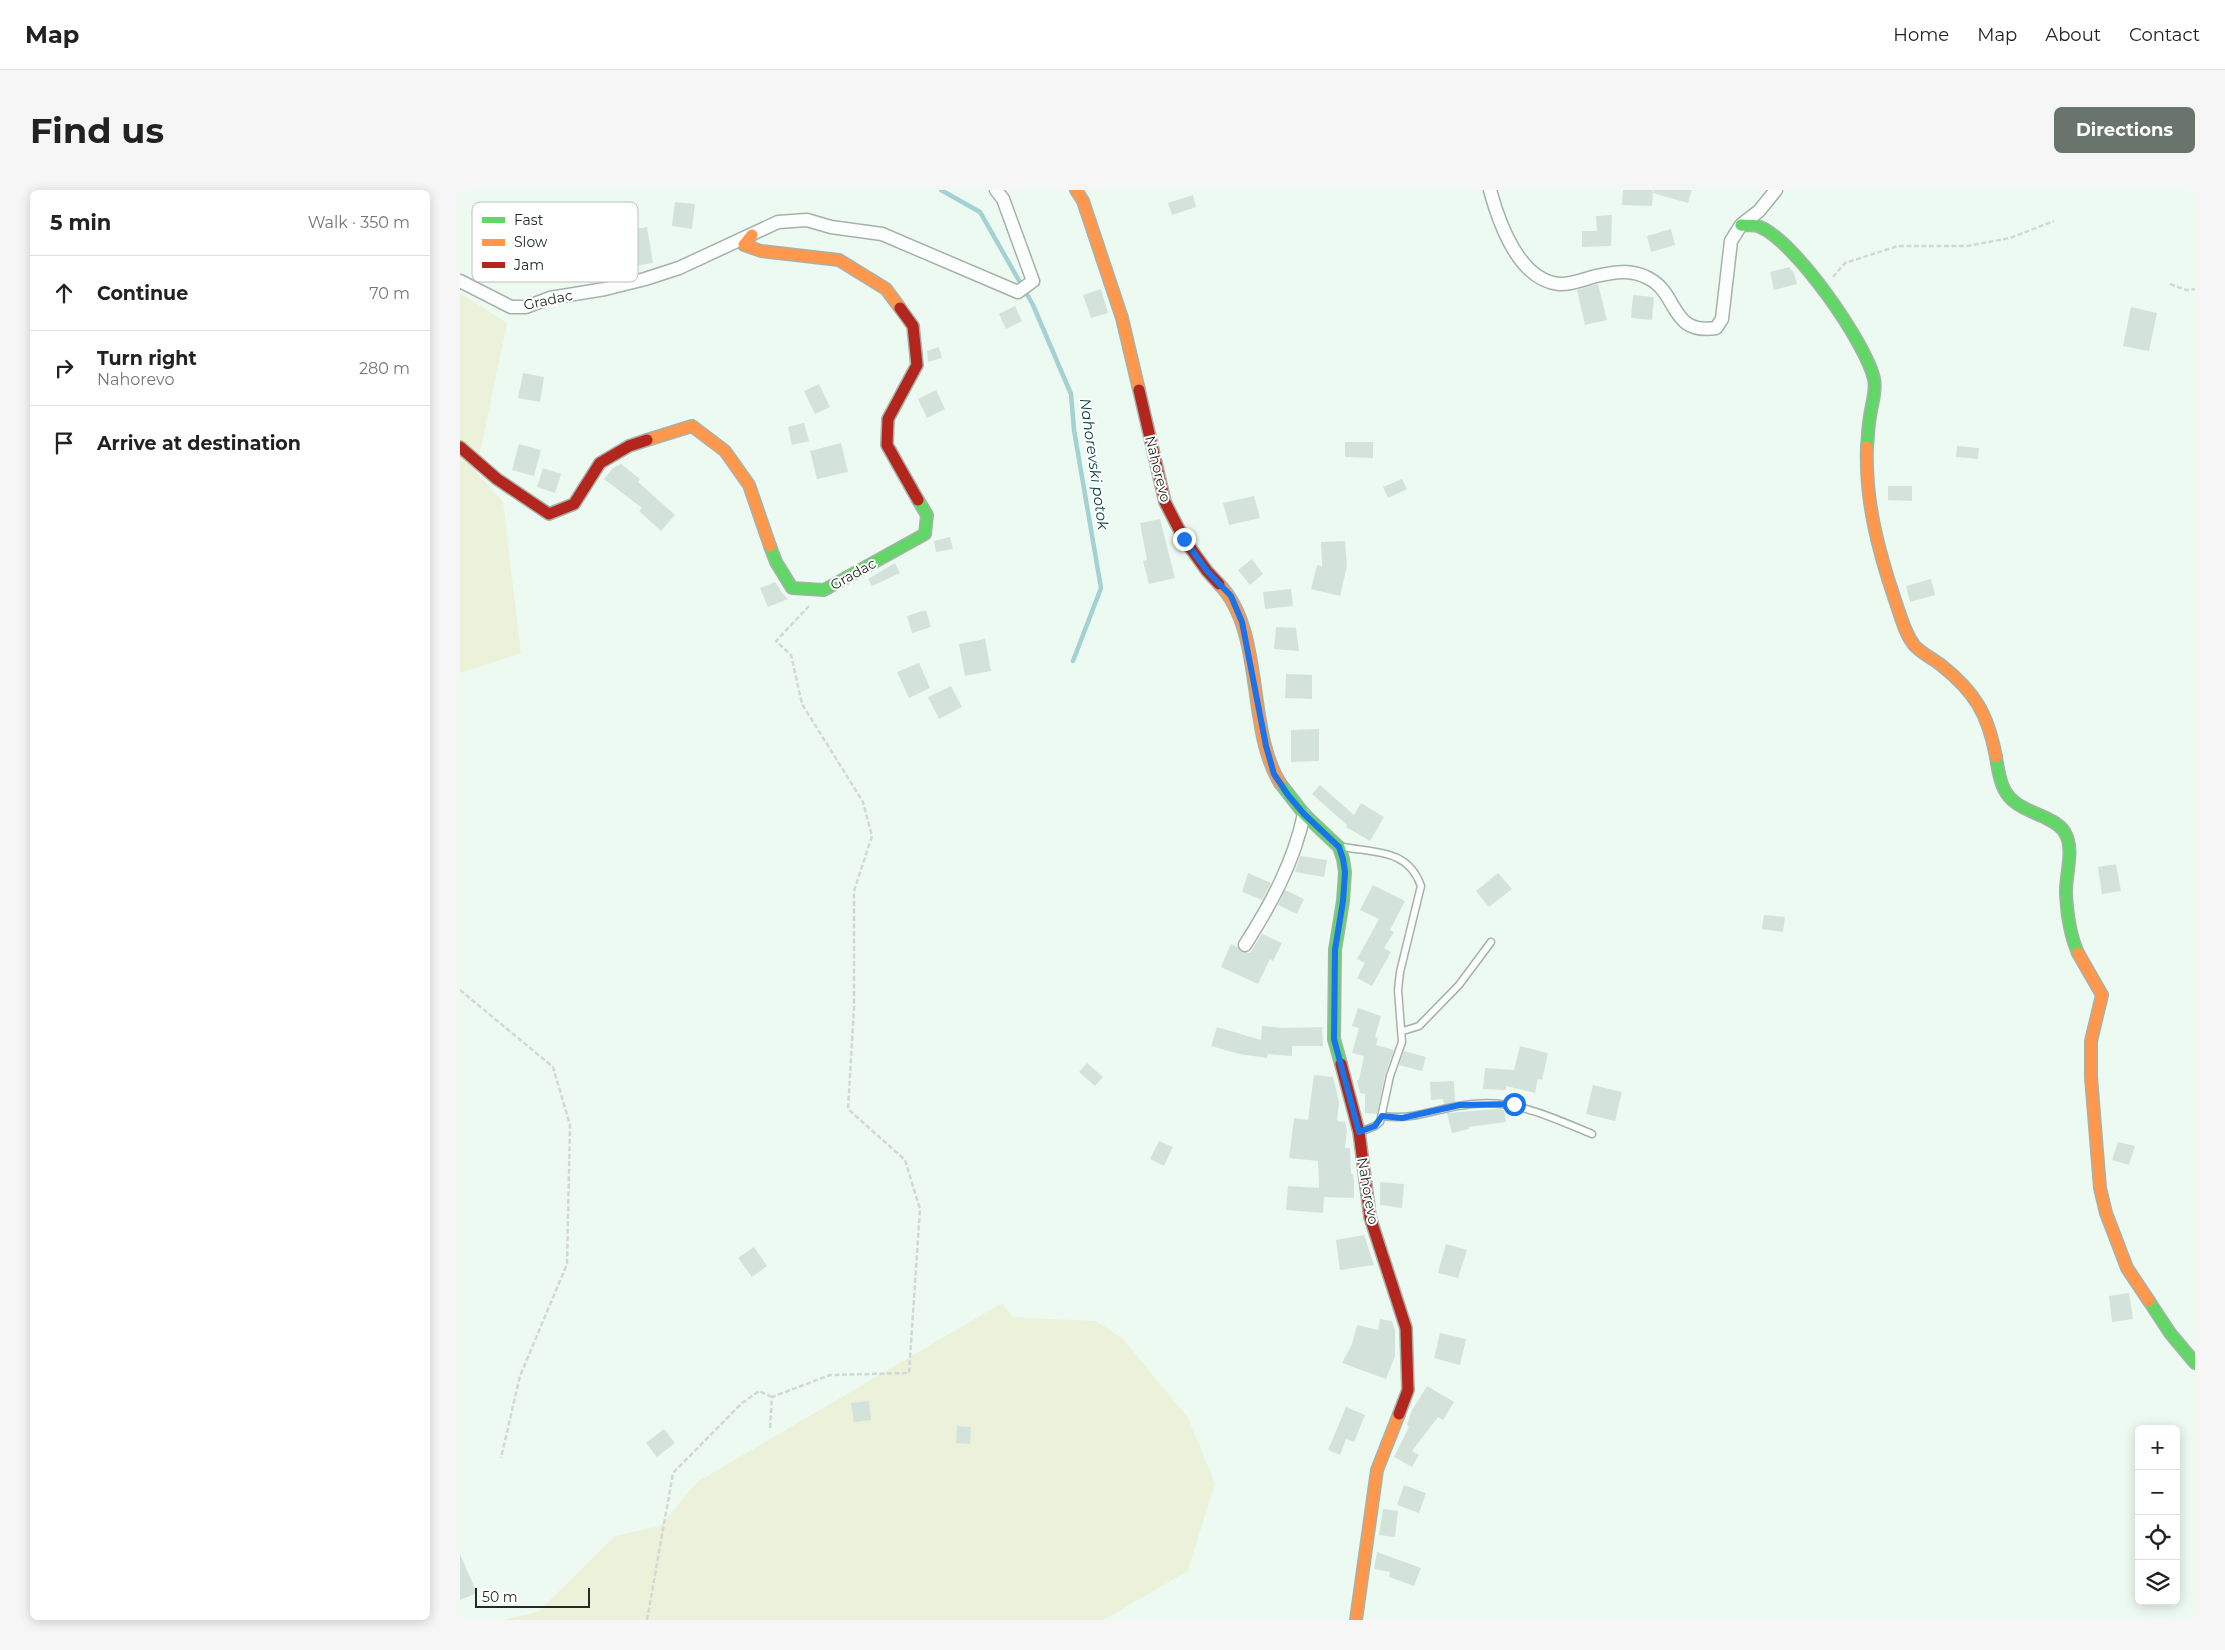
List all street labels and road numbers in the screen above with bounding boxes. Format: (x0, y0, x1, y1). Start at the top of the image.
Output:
street label: Gradac (522, 286, 574, 314)
street label: Nahorevo (1141, 434, 1175, 504)
street label: Gradac (827, 554, 879, 594)
street label: Nahorevo (1353, 1156, 1383, 1226)

